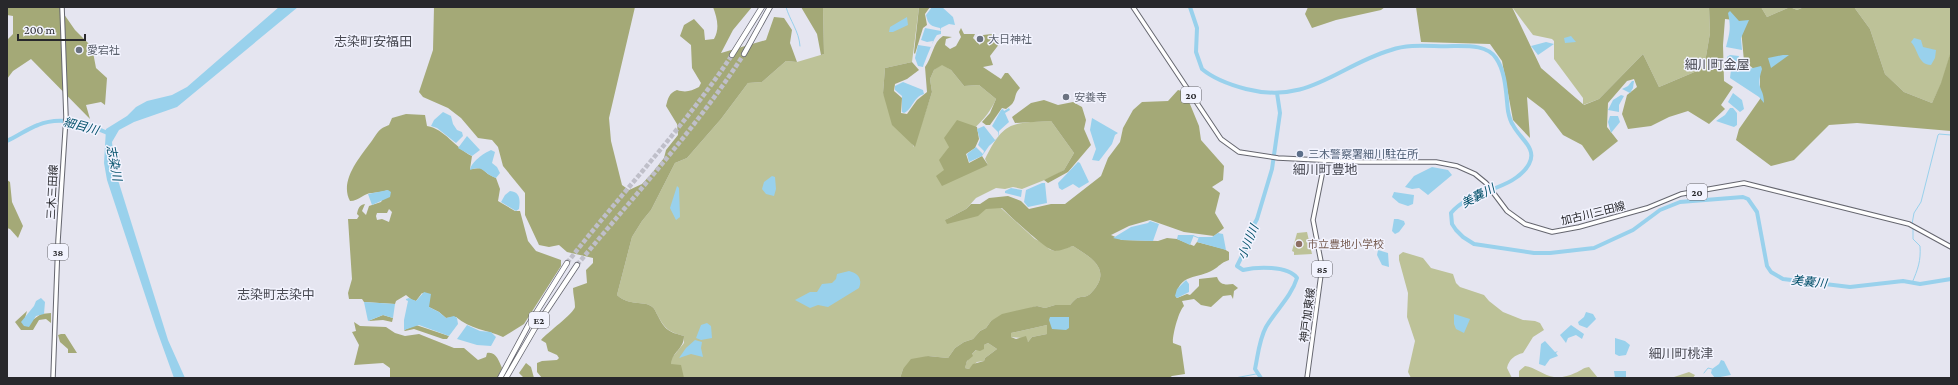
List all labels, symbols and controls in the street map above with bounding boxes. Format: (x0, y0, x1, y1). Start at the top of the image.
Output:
scale bar (18, 16, 85, 42)
text: 200 m (24, 23, 56, 37)
place label: 大日神社 (988, 33, 1032, 45)
district label: 志染町安福田 (334, 34, 412, 49)
marker: 大日神社 (975, 34, 985, 44)
place label: 愛宕社 (87, 44, 120, 56)
marker: 愛宕社 (74, 45, 84, 55)
district label: 細川町金屋 (1684, 57, 1750, 72)
road number: 20 (1181, 87, 1201, 103)
place label: 安養寺 (1074, 91, 1107, 103)
marker: 安養寺 (1061, 92, 1071, 102)
water label: 細目川 (62, 115, 102, 138)
water label: 志染川 (104, 144, 125, 184)
place label: 三木警察署細川駐在所 (1308, 148, 1419, 160)
marker: 三木警察署細川駐在所 (1295, 149, 1305, 159)
district label: 細川町豊地 (1292, 162, 1358, 177)
street label: 三木三田線 (45, 164, 59, 220)
water label: 美嚢川 (1459, 180, 1499, 211)
road number: 20 (1687, 184, 1707, 200)
street label: 加古川三田線 (1560, 199, 1626, 227)
water label: 小川川 (1235, 221, 1262, 261)
place label: 市立豊地小学校 (1307, 238, 1384, 250)
marker: 市立豊地小学校 (1294, 239, 1304, 249)
road number: 38 (48, 244, 68, 260)
road number: 85 (1312, 261, 1332, 277)
water label: 美嚢川 (1790, 273, 1830, 291)
district label: 志染町志染中 (237, 287, 315, 302)
street label: 神戸加東線 (1297, 287, 1317, 343)
road number: E2 (529, 312, 549, 328)
district label: 細川町桃津 (1648, 346, 1714, 361)

